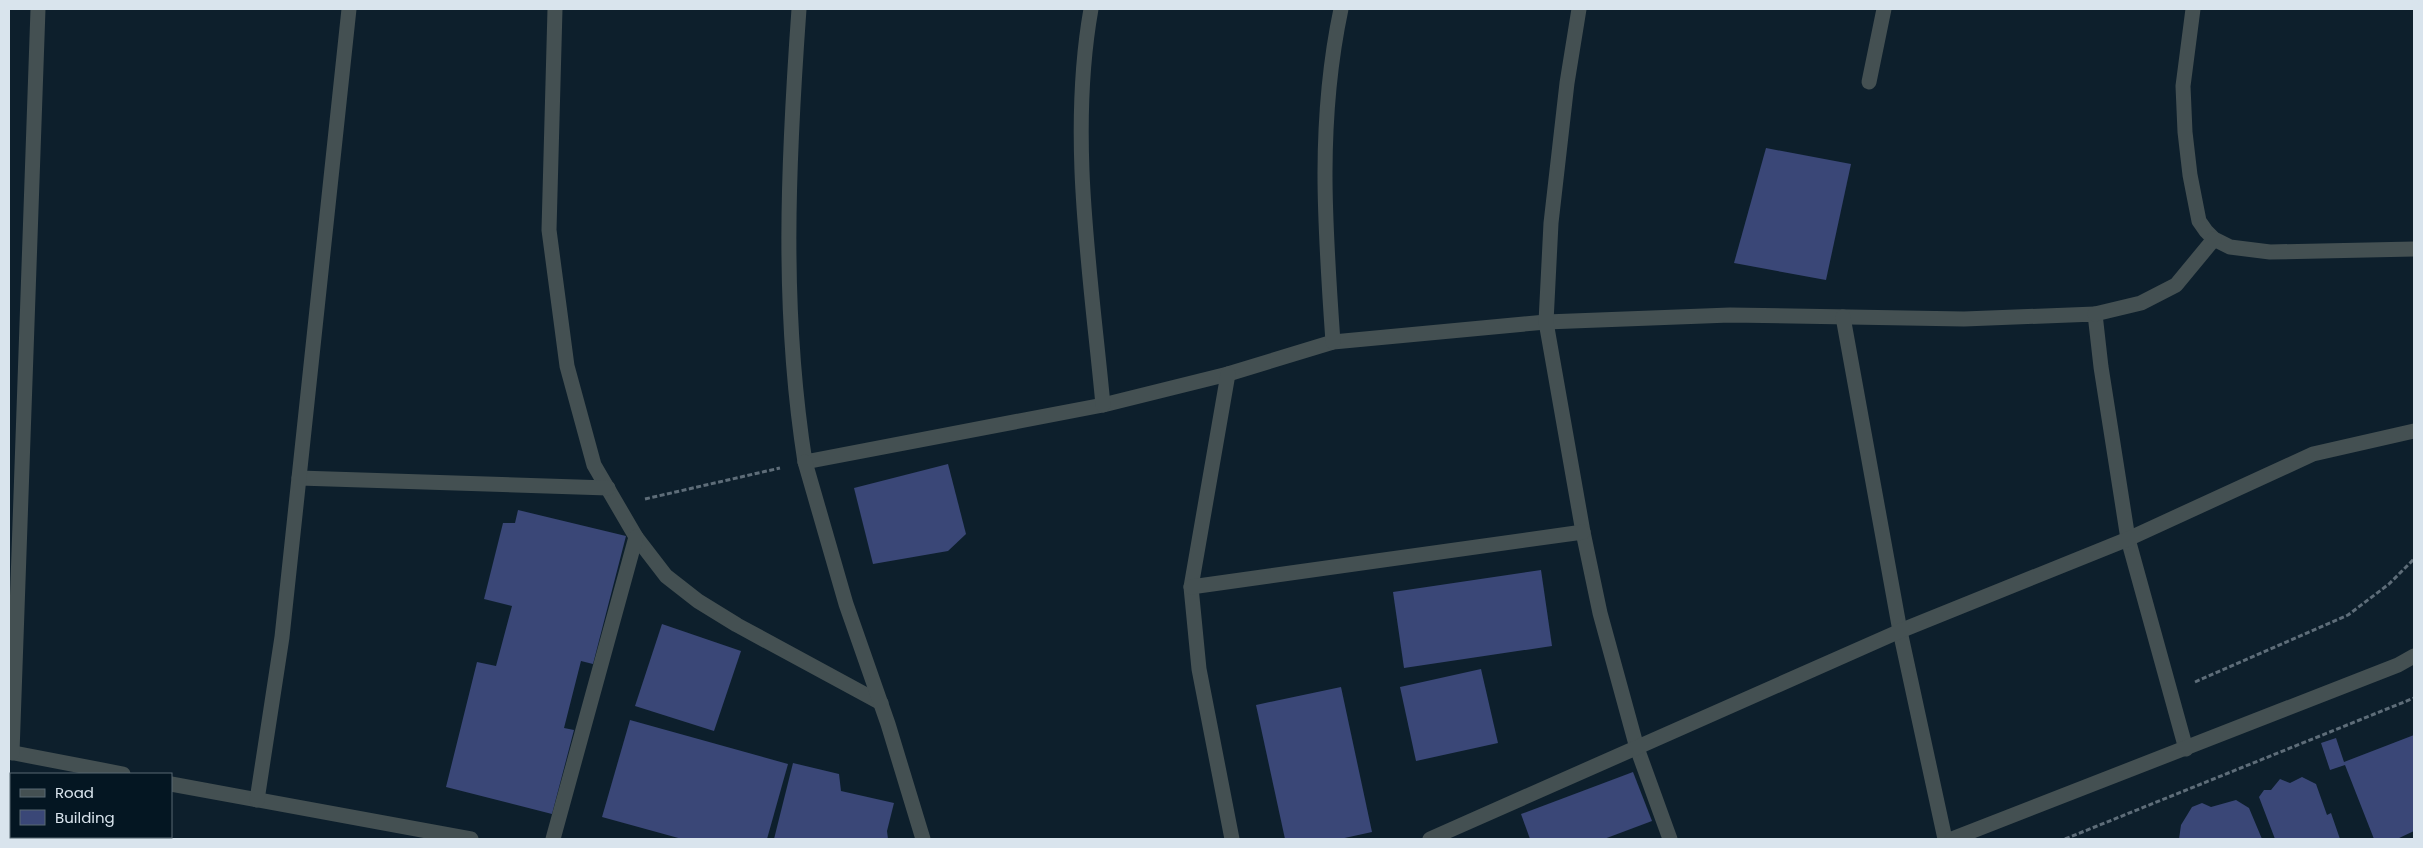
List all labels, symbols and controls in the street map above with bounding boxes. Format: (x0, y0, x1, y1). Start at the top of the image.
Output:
legend (10, 773, 172, 838)
text: Road (55, 782, 94, 803)
text: Building (55, 807, 115, 828)

